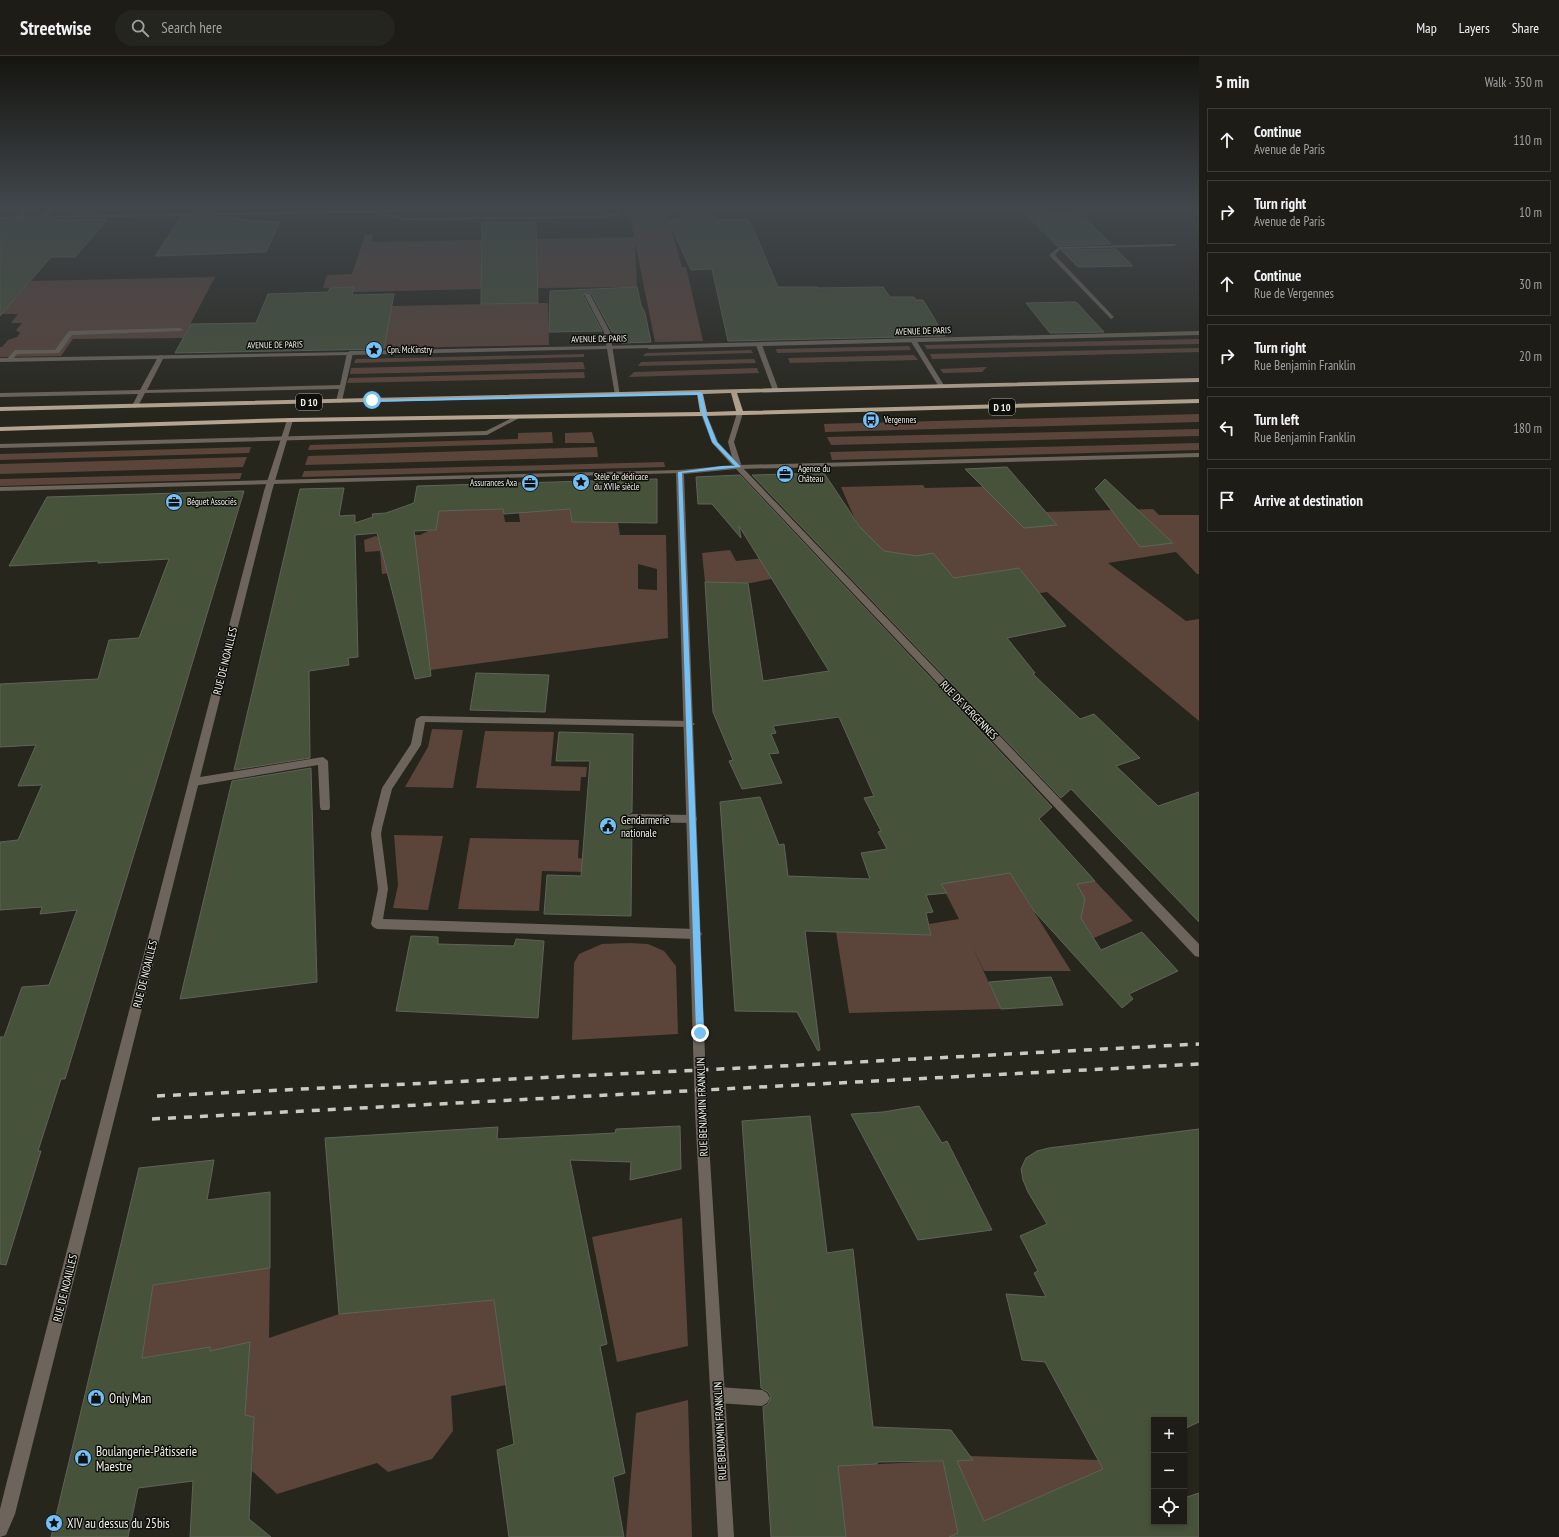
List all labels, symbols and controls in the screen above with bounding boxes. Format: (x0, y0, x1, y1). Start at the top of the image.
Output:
search box (115, 10, 395, 46)
text: Streetwise (20, 16, 91, 40)
icon: search (129, 17, 151, 39)
text: Search here (161, 18, 222, 37)
text: Map (1416, 19, 1437, 37)
text: Layers (1459, 19, 1490, 37)
text: Share (1512, 19, 1539, 37)
text: 5 min (1215, 71, 1249, 93)
text: Walk · 350 m (1485, 74, 1543, 91)
text: Continue (1254, 122, 1301, 141)
icon: ahead (1216, 129, 1238, 151)
text: 110 m (1513, 132, 1542, 149)
text: Avenue de Paris (1254, 141, 1325, 158)
text: Turn right (1254, 194, 1306, 213)
icon: right (1216, 201, 1238, 223)
text: 10 m (1519, 204, 1542, 221)
text: Avenue de Paris (1254, 213, 1325, 230)
text: Continue (1254, 266, 1301, 285)
icon: ahead (1216, 273, 1238, 295)
text: 30 m (1519, 276, 1542, 293)
text: Rue de Vergennes (1254, 285, 1334, 302)
street label: AVENUE DE PARIS (895, 324, 951, 337)
street label: AVENUE DE PARIS (571, 333, 627, 344)
text: Turn right (1254, 338, 1306, 357)
street label: AVENUE DE PARIS (247, 339, 303, 350)
place icon: Cpn. McKinstry (364, 340, 384, 360)
place label: Cpn. McKinstry (387, 344, 433, 355)
icon: right (1216, 345, 1238, 367)
text: 20 m (1519, 348, 1542, 365)
text: Rue Benjamin Franklin (1254, 357, 1355, 374)
route start (363, 391, 381, 409)
road number: D 10 (296, 394, 322, 410)
road number: D 10 (989, 399, 1015, 415)
bus stop icon: Vergennes (861, 410, 881, 430)
text: Turn left (1254, 410, 1299, 429)
place label: Vergennes (883, 414, 916, 425)
icon: left (1216, 417, 1238, 439)
text: 180 m (1513, 420, 1542, 437)
text: Rue Benjamin Franklin (1254, 429, 1355, 446)
place label: Agence du Château (798, 463, 830, 484)
office icon: Agence du Château (775, 464, 795, 484)
place label: Stèle de dédicace du XVIIe siècle (594, 471, 649, 492)
place icon: Stèle de dédicace du XVIIe siècle (571, 472, 591, 492)
office icon: Assurances Axa (520, 473, 540, 493)
place label: Assurances Axa (470, 477, 517, 488)
icon: arrive (1216, 489, 1238, 511)
text: Arrive at destination (1254, 491, 1363, 510)
office icon: Béguet Associés (164, 492, 184, 512)
place label: Béguet Associés (187, 496, 237, 507)
street label: RUE DE NOAILLES (210, 626, 240, 696)
street label: RUE DE VERGENNES (937, 678, 1001, 743)
place label: Gendarmerie nationale (621, 813, 670, 840)
public building icon: Gendarmerie nationale (598, 816, 618, 836)
street label: RUE DE NOAILLES (130, 939, 160, 1009)
route end (691, 1024, 709, 1042)
street label: RUE BENJAMIN FRANKLIN (693, 1057, 711, 1157)
street label: RUE DE NOAILLES (50, 1253, 80, 1323)
street label: RUE BENJAMIN FRANKLIN (710, 1381, 730, 1481)
shop icon: Only Man (86, 1388, 106, 1408)
place label: Only Man (109, 1390, 152, 1407)
map controls (1151, 1417, 1187, 1525)
button: + (1151, 1417, 1187, 1453)
place label: Boulangerie-Pâtisserie Maestre (96, 1443, 197, 1475)
shop icon: Boulangerie-Pâtisserie Maestre (73, 1448, 93, 1468)
button: − (1151, 1453, 1187, 1489)
button: locate (1151, 1489, 1187, 1525)
place icon: XIV au dessus du 25bis (44, 1513, 64, 1533)
place label: XIV au dessus du 25bis (67, 1515, 170, 1532)

